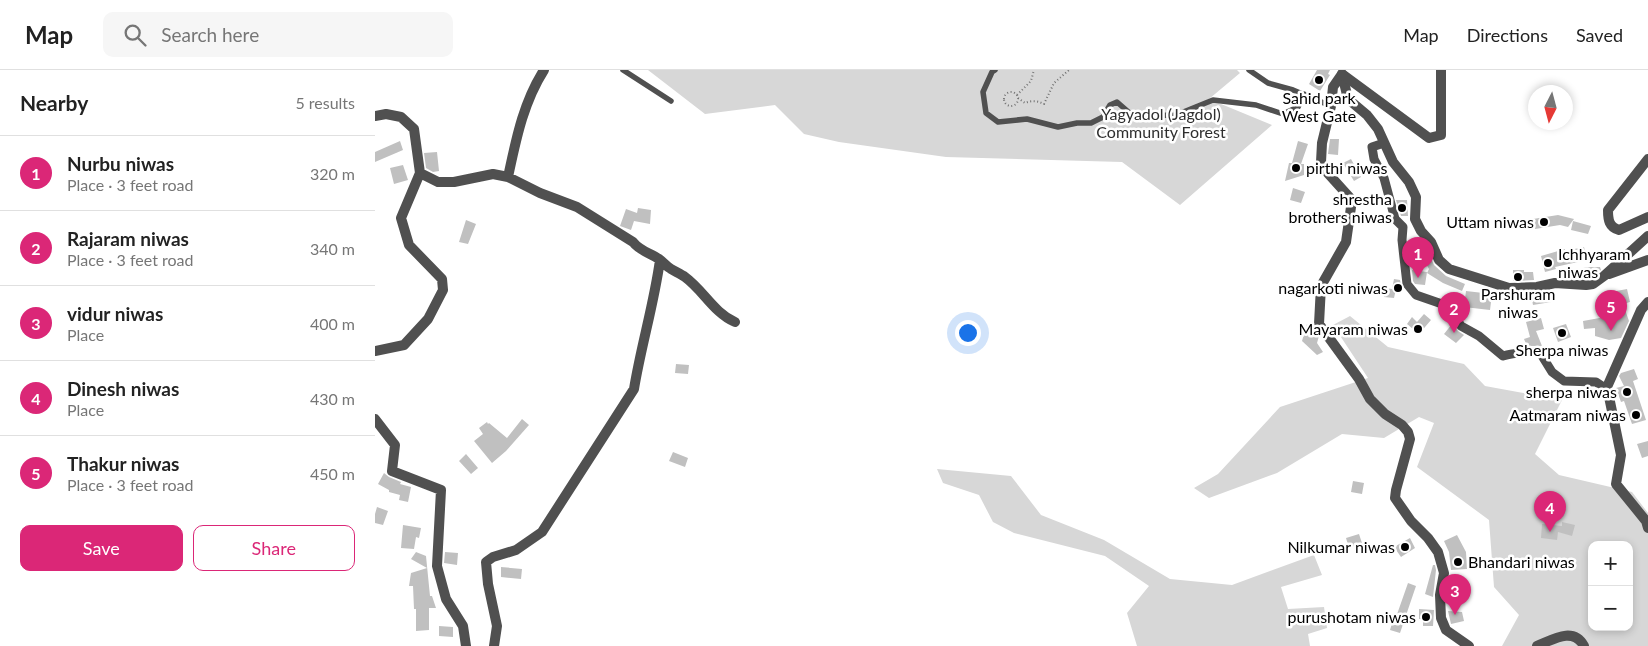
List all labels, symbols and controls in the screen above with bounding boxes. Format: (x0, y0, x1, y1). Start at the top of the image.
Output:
search box (103, 12, 453, 57)
text: Map (25, 20, 73, 49)
icon: search (121, 21, 149, 49)
text: Search here (161, 23, 259, 46)
text: Map (1403, 24, 1439, 46)
text: Directions (1467, 24, 1548, 46)
text: Saved (1576, 24, 1623, 46)
marker: Sahid park West Gate (1313, 74, 1325, 86)
north arrow (1528, 85, 1573, 130)
place label: Sahid park West Gate (1282, 88, 1356, 125)
text: Nearby (20, 90, 88, 115)
text: 5 results (295, 93, 355, 112)
park label: Yagyadol (Jagdol) Community Forest (1096, 104, 1226, 141)
text: Nurbu niwas (67, 152, 174, 175)
place label: pirthi niwas (1306, 158, 1387, 177)
marker: pirthi niwas (1290, 162, 1302, 174)
text: 1 (31, 164, 41, 183)
text: 320 m (310, 164, 355, 183)
text: Place · 3 feet road (67, 175, 193, 194)
place label: shrestha brothers niwas (1289, 189, 1392, 226)
marker: shrestha brothers niwas (1396, 202, 1408, 214)
place label: Uttam niwas (1446, 212, 1534, 231)
marker: Uttam niwas (1538, 216, 1550, 228)
text: Rajaram niwas (67, 227, 189, 250)
pin: 1 (1402, 237, 1434, 278)
text: 2 (31, 239, 41, 258)
text: 340 m (310, 239, 355, 258)
place label: Ichhyaram niwas (1558, 244, 1630, 281)
text: Place · 3 feet road (67, 250, 193, 269)
marker: Ichhyaram niwas (1542, 257, 1554, 269)
marker: Parshuram niwas (1512, 271, 1524, 283)
place label: nagarkoti niwas (1278, 278, 1388, 297)
marker: nagarkoti niwas (1392, 282, 1404, 294)
place label: Parshuram niwas (1481, 284, 1555, 321)
pin: 5 (1595, 290, 1627, 331)
pin: 2 (1438, 292, 1470, 333)
text: vidur niwas (67, 302, 163, 325)
text: 3 (31, 314, 41, 333)
text: 400 m (310, 314, 355, 333)
place label: Mayaram niwas (1299, 319, 1408, 338)
your location (955, 320, 981, 346)
marker: Mayaram niwas (1412, 323, 1424, 335)
text: Place (67, 325, 104, 344)
marker: Sherpa niwas (1556, 327, 1568, 339)
place label: Sherpa niwas (1516, 340, 1609, 359)
text: Dinesh niwas (67, 377, 179, 400)
place label: sherpa niwas (1526, 382, 1617, 401)
marker: sherpa niwas (1621, 386, 1633, 398)
text: 4 (31, 389, 41, 408)
text: 430 m (310, 389, 355, 408)
text: Place (67, 400, 104, 419)
place label: Aatmaram niwas (1509, 405, 1626, 424)
marker: Aatmaram niwas (1630, 409, 1642, 421)
text: Thakur niwas (67, 452, 179, 475)
text: 5 (31, 464, 41, 483)
text: 450 m (310, 464, 355, 483)
text: Place · 3 feet road (67, 475, 193, 494)
pin: 4 (1534, 491, 1566, 532)
button: Save (20, 525, 183, 571)
button: Share (193, 525, 355, 571)
place label: Nilkumar niwas (1287, 537, 1395, 556)
marker: Nilkumar niwas (1399, 541, 1411, 553)
map controls (1588, 541, 1633, 631)
button: + (1588, 541, 1633, 586)
place label: Bhandari niwas (1468, 552, 1575, 571)
marker: Bhandari niwas (1452, 556, 1464, 568)
pin: 3 (1439, 574, 1471, 615)
button: − (1588, 586, 1633, 631)
place label: purushotam niwas (1288, 607, 1416, 626)
marker: purushotam niwas (1420, 611, 1432, 623)

